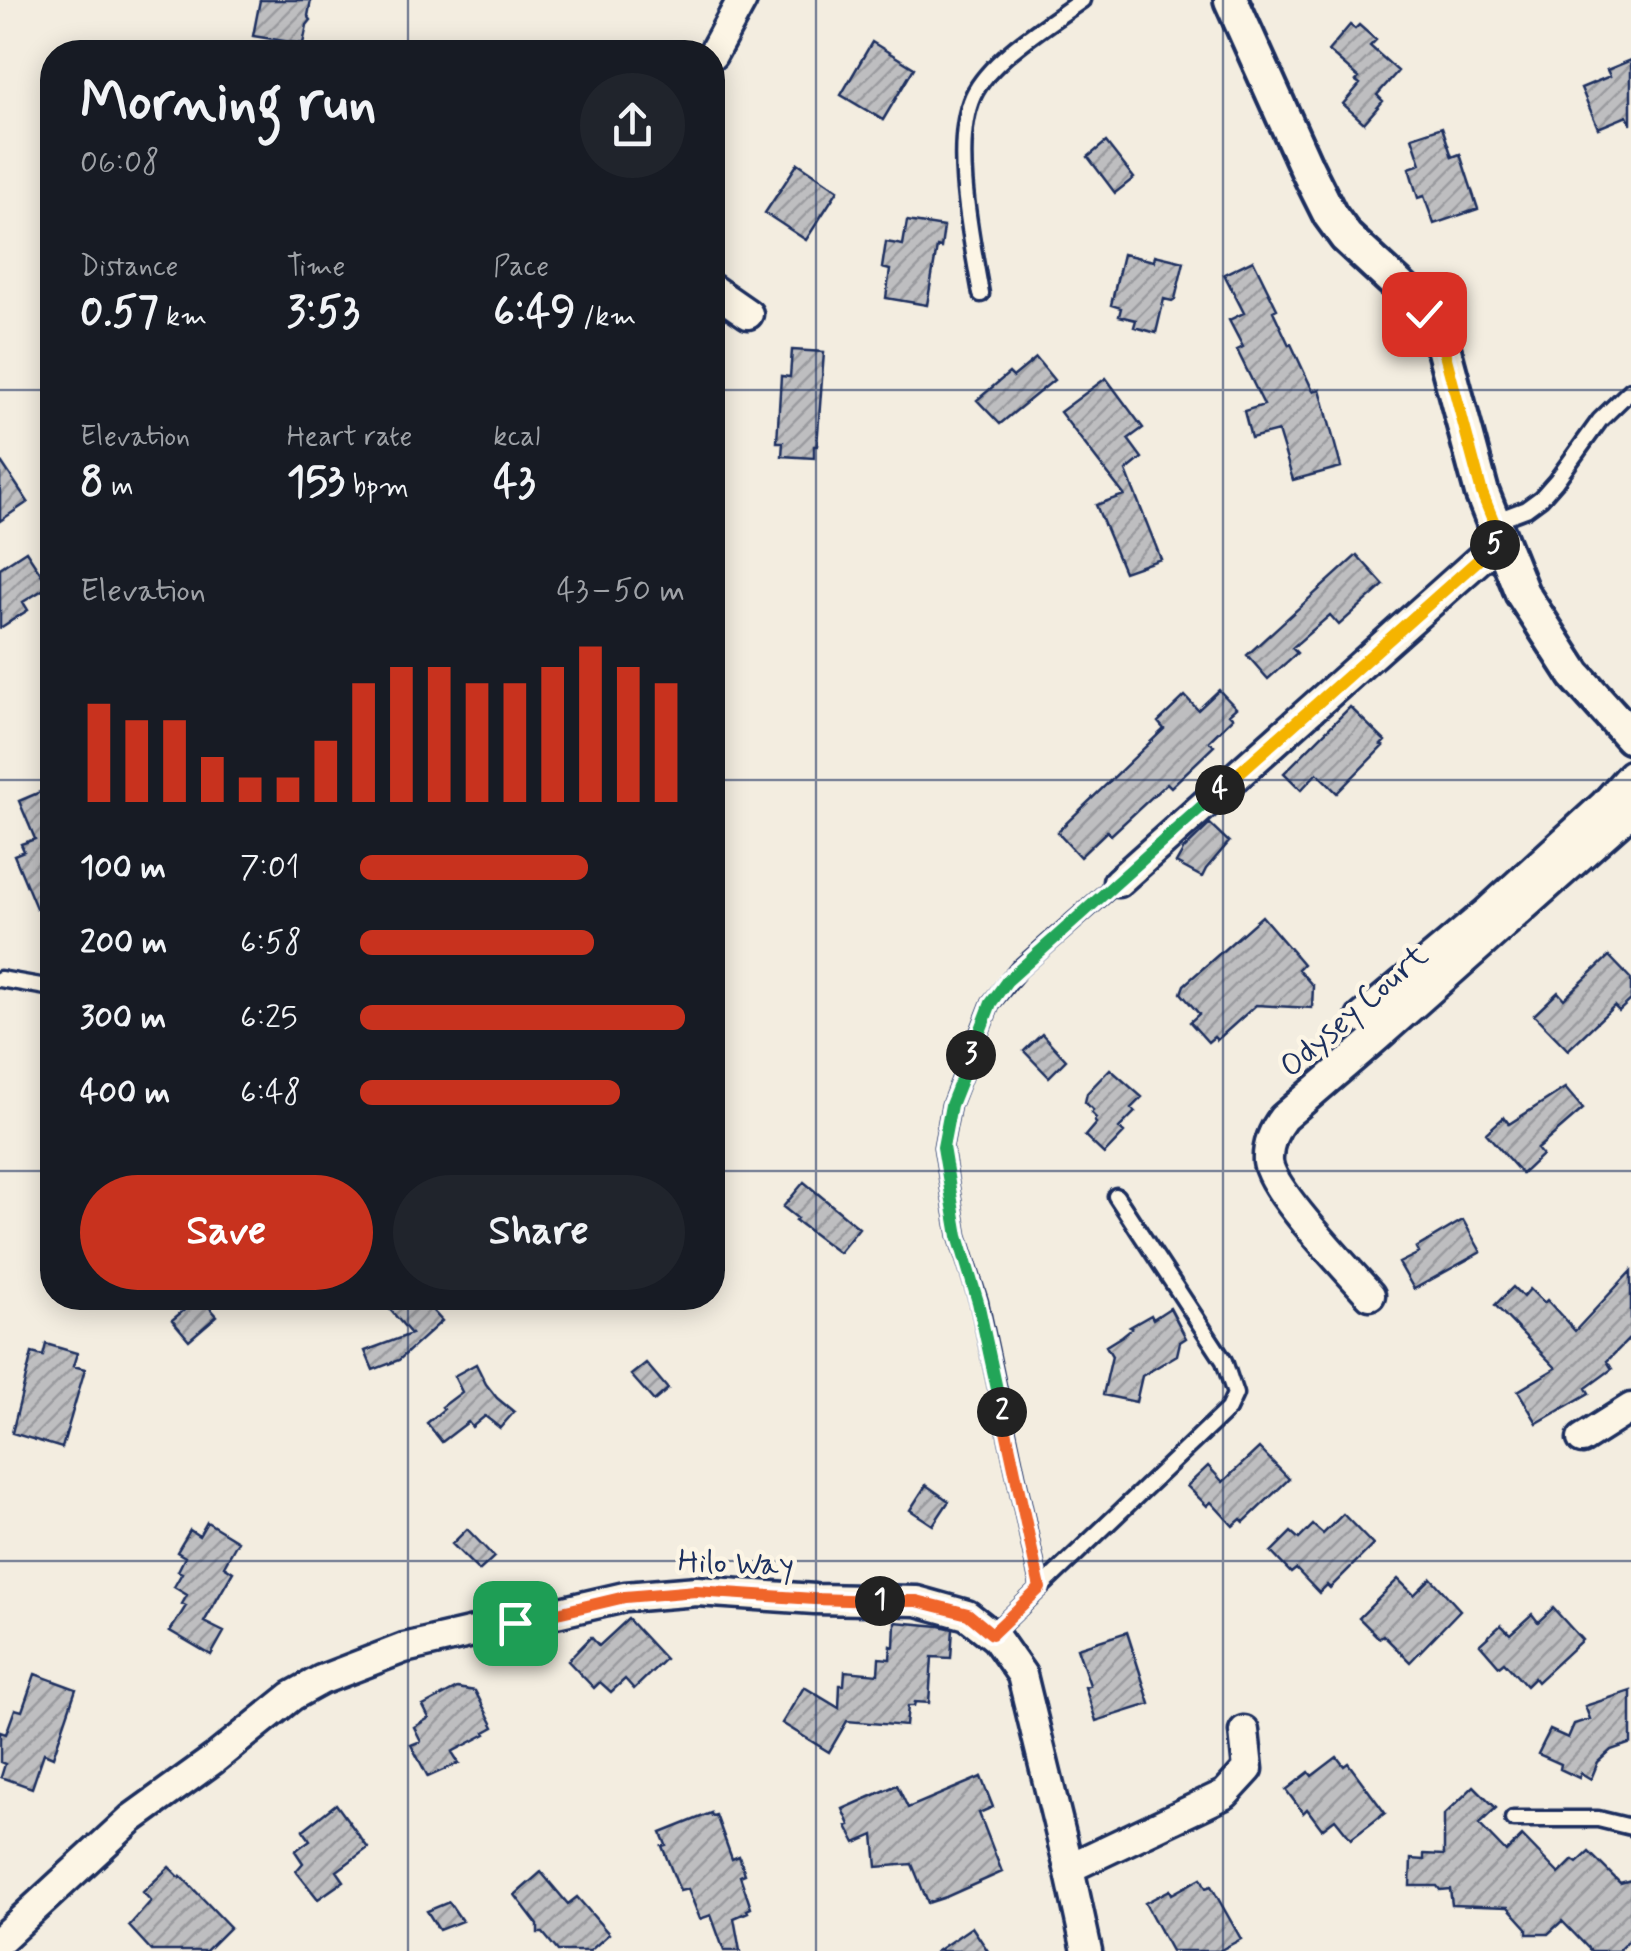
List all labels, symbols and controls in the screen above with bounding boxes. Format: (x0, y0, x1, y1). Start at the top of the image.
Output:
text: Morning run (80, 68, 377, 140)
button: share (580, 73, 685, 178)
text: 06:08 (80, 142, 160, 184)
text: Distance (80, 249, 178, 286)
text: Time (287, 249, 345, 286)
text: Pace (493, 249, 549, 286)
pin (1382, 272, 1467, 357)
text: 0.57 (80, 286, 159, 341)
text: 3:53 (287, 286, 360, 341)
text: 6:49 (493, 286, 576, 341)
icon: check (1397, 287, 1452, 342)
text: km (159, 299, 207, 336)
text: /km (576, 299, 636, 336)
text: Elevation (80, 419, 190, 456)
text: Heart rate (287, 419, 412, 456)
text: kcal (493, 419, 540, 456)
text: 8 (80, 456, 104, 511)
text: 153 (287, 456, 345, 511)
text: 43 (493, 456, 536, 511)
text: m (104, 469, 134, 506)
text: bpm (345, 469, 409, 506)
pin: 5 (1470, 520, 1520, 570)
text: 5 (1487, 526, 1503, 563)
text: Elevation (80, 570, 206, 612)
text: 43–50 m (557, 570, 685, 612)
pin: 4 (1195, 765, 1245, 815)
text: 4 (1212, 771, 1228, 808)
text: 100 m (80, 847, 166, 889)
text: 7:01 (240, 847, 300, 889)
text: 200 m (80, 922, 167, 964)
text: 6:58 (240, 922, 302, 964)
street label: Odysey Court (1271, 935, 1437, 1088)
text: 300 m (80, 997, 166, 1039)
text: 6:25 (240, 997, 298, 1039)
pin: 3 (946, 1030, 996, 1080)
text: 3 (965, 1036, 977, 1073)
text: 400 m (80, 1072, 170, 1114)
text: 6:48 (240, 1072, 301, 1114)
button: Save (80, 1175, 373, 1290)
button: Share (393, 1175, 685, 1290)
pin: 2 (977, 1387, 1027, 1437)
text: 2 (995, 1393, 1009, 1430)
street label: Hilo Way (677, 1541, 795, 1587)
pin: 1 (855, 1576, 905, 1626)
pin (473, 1581, 558, 1666)
text: 1 (874, 1582, 886, 1619)
icon: arrive (488, 1596, 543, 1651)

